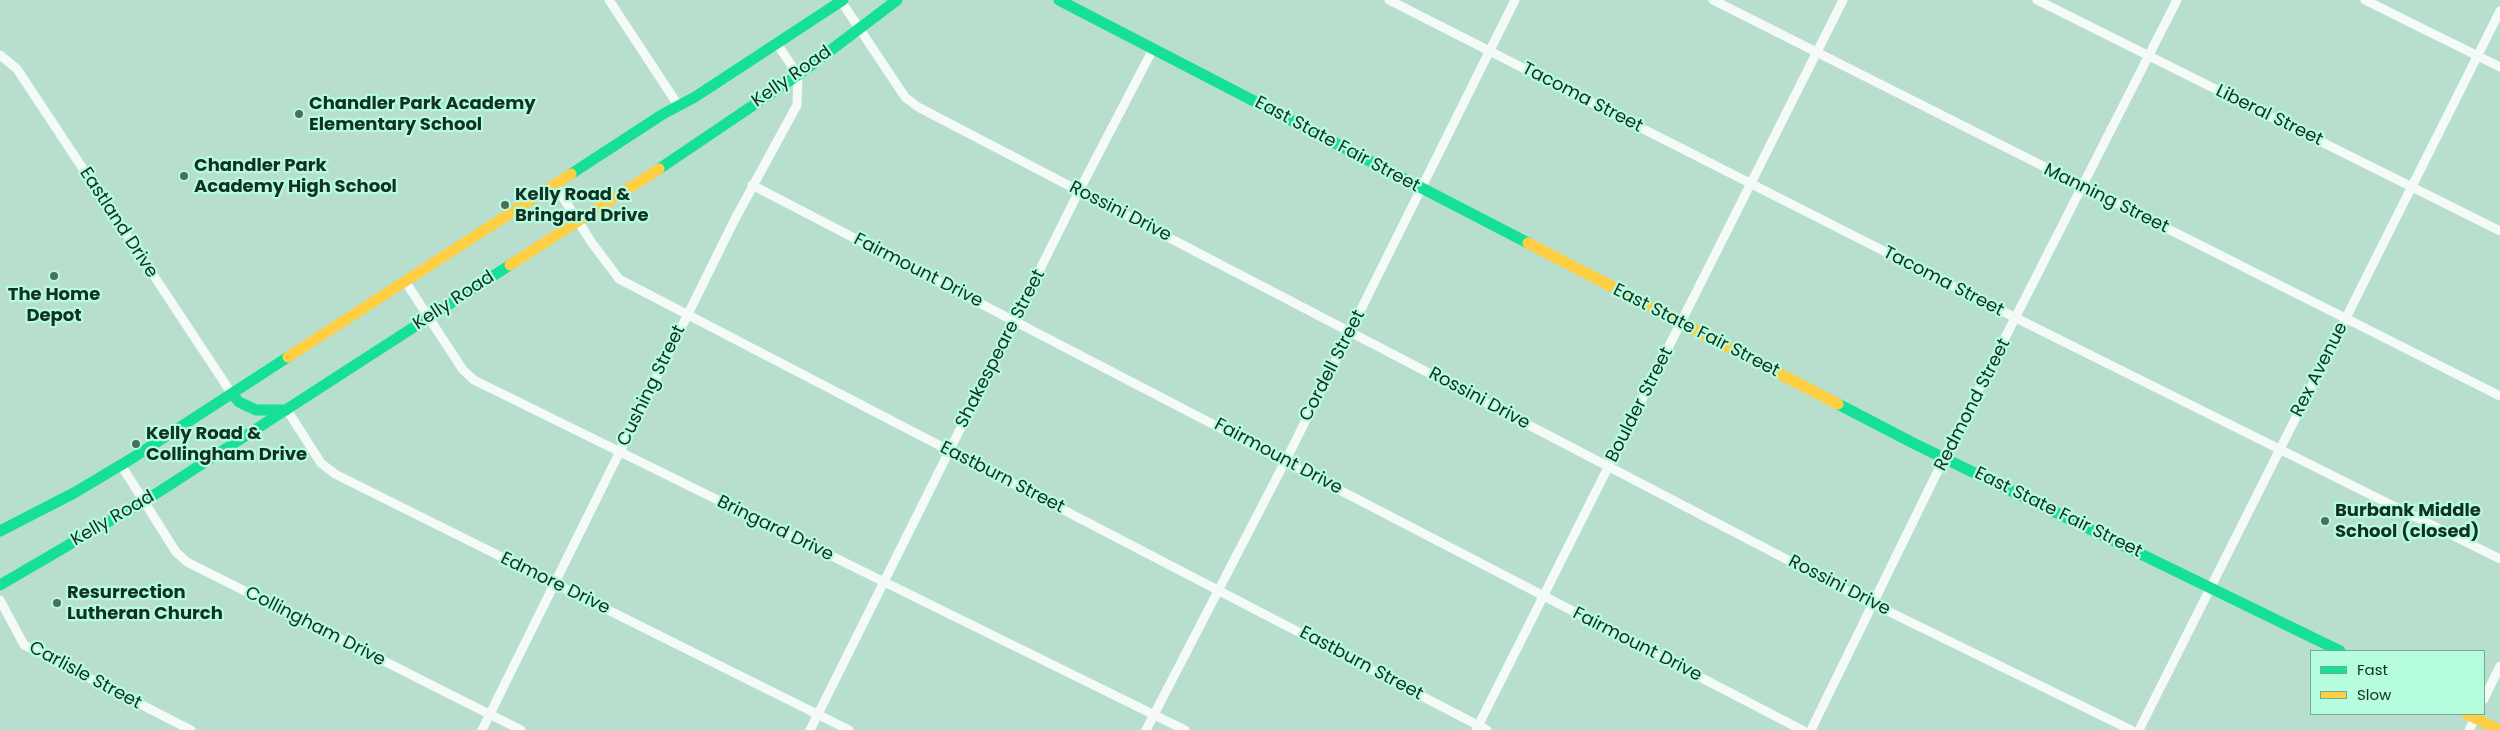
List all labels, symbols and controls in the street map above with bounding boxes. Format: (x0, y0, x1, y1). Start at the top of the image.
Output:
street label: Kelly Road (748, 42, 836, 112)
street label: Tacoma Street (1518, 58, 1646, 138)
street label: Liberal Street (2212, 81, 2326, 151)
street label: East State Fair Street (1251, 92, 1423, 198)
place label: Chandler Park Academy Elementary School (309, 93, 536, 136)
marker: Chandler Park Academy Elementary School (293, 108, 305, 120)
place label: Chandler Park Academy High School (194, 155, 397, 198)
street label: Manning Street (2040, 159, 2172, 239)
street label: Eastland Drive (74, 164, 162, 282)
marker: Chandler Park Academy High School (178, 170, 190, 182)
street label: Rossini Drive (1065, 177, 1175, 247)
place label: Kelly Road & Bringard Drive (515, 184, 649, 226)
marker: Kelly Road & Bringard Drive (499, 199, 511, 211)
street label: Fairmount Drive (850, 229, 986, 313)
street label: Tacoma Street (1879, 242, 2007, 322)
street label: Shakespeare Street (952, 266, 1050, 432)
street label: Kelly Road (409, 267, 499, 335)
marker: The Home Depot (48, 270, 60, 282)
street label: East State Fair Street (1609, 280, 1783, 382)
place label: The Home Depot (8, 284, 100, 326)
street label: Cordell Street (1296, 307, 1370, 425)
street label: Rex Avenue (2287, 319, 2353, 421)
street label: Cushing Street (613, 322, 691, 450)
street label: Redmond Street (1930, 335, 2016, 475)
street label: Boulder Street (1602, 344, 1678, 466)
street label: Rossini Drive (1425, 363, 1533, 435)
street label: Fairmount Drive (1210, 414, 1346, 500)
place label: Kelly Road & Collingham Drive (146, 423, 307, 466)
street label: Eastburn Street (936, 437, 1068, 519)
marker: Kelly Road & Collingham Drive (130, 438, 142, 450)
street label: East State Fair Street (1971, 463, 2145, 563)
street label: Kelly Road (68, 487, 158, 551)
street label: Bringard Drive (713, 491, 837, 567)
place label: Burbank Middle School (closed) (2335, 500, 2481, 542)
marker: Burbank Middle School (closed) (2319, 515, 2331, 527)
street label: Edmore Drive (497, 548, 613, 620)
street label: Rossini Drive (1784, 551, 1894, 621)
place label: Resurrection Lutheran Church (67, 582, 223, 624)
street label: Collingham Drive (241, 582, 389, 672)
marker: Resurrection Lutheran Church (51, 597, 63, 609)
street label: Fairmount Drive (1569, 603, 1705, 687)
street label: Eastburn Street (1296, 622, 1426, 706)
street label: Carlisle Street (25, 637, 145, 715)
legend (2310, 650, 2485, 715)
text: Fast (2357, 659, 2388, 680)
text: Slow (2357, 684, 2391, 705)

